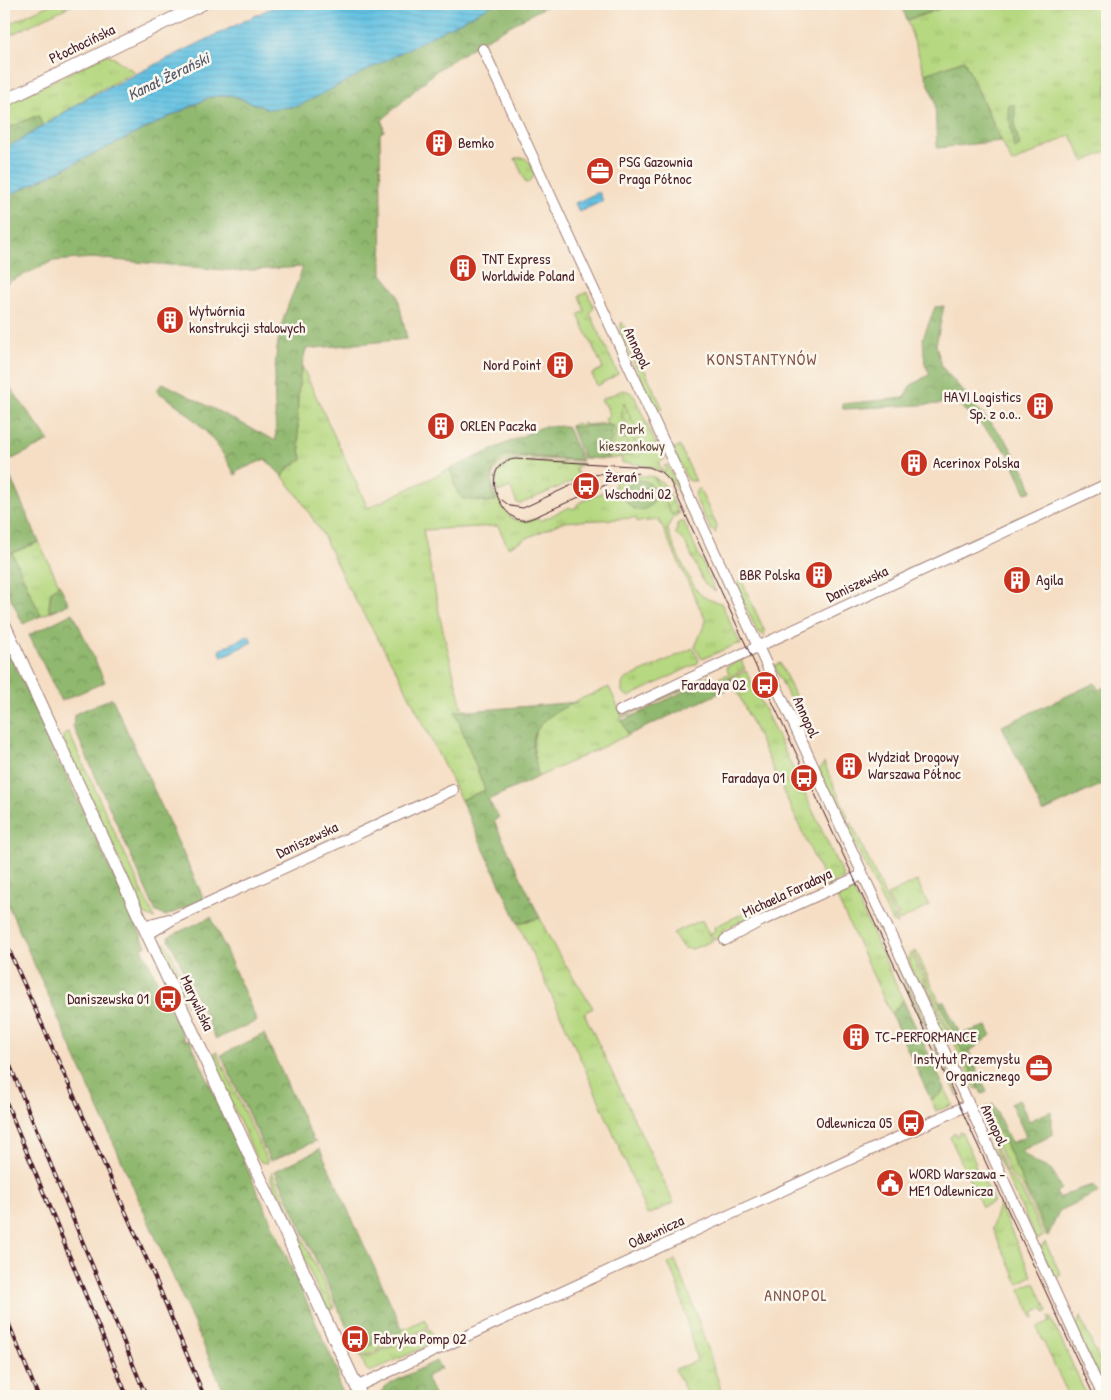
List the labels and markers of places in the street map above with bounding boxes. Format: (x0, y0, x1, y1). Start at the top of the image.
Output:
building icon: Bemko (424, 128, 454, 158)
place label: Bemko (458, 132, 494, 153)
place label: PSG Gazownia Praga Północ (619, 151, 692, 189)
office icon: PSG Gazownia Praga Północ (585, 156, 615, 186)
place label: TNT Express Worldwide Poland (482, 248, 574, 286)
building icon: TNT Express Worldwide Poland (448, 253, 478, 283)
place label: Wytwórnia konstrukcji stalowych (189, 300, 305, 338)
building icon: Wytwórnia konstrukcji stalowych (155, 305, 185, 335)
building icon: Nord Point (545, 350, 575, 380)
place label: Nord Point (483, 354, 542, 375)
place label: HAVI Logistics Sp. z o.o.. (944, 386, 1021, 424)
building icon: HAVI Logistics Sp. z o.o.. (1025, 391, 1055, 421)
building icon: ORLEN Paczka (426, 411, 456, 441)
place label: ORLEN Paczka (460, 415, 536, 436)
building icon: Acerinox Polska (899, 448, 929, 478)
place label: Acerinox Polska (933, 452, 1019, 473)
place label: Żerań Wschodni 02 (605, 466, 671, 504)
bus stop icon: Żerań Wschodni 02 (571, 471, 601, 501)
building icon: BBR Polska (804, 560, 834, 590)
place label: BBR Polska (739, 564, 800, 585)
building icon: Agila (1002, 565, 1032, 595)
place label: Agila (1036, 569, 1063, 590)
bus stop icon: Faradaya 02 (750, 670, 780, 700)
place label: Faradaya 02 (681, 674, 746, 695)
place label: Wydział Drogowy Warszawa Północ (868, 746, 961, 784)
building icon: Wydział Drogowy Warszawa Północ (834, 751, 864, 781)
bus stop icon: Faradaya 01 (789, 763, 819, 793)
place label: Faradaya 01 (721, 767, 785, 788)
bus stop icon: Daniszewska 01 (153, 984, 183, 1014)
place label: Daniszewska 01 (67, 988, 149, 1009)
building icon: TC-PERFORMANCE (841, 1022, 871, 1052)
place label: TC-PERFORMANCE (875, 1026, 977, 1047)
place label: Instytut Przemysłu Organicznego (913, 1048, 1020, 1086)
office icon: Instytut Przemysłu Organicznego (1024, 1053, 1054, 1083)
bus stop icon: Odlewnicza 05 (896, 1108, 926, 1138)
place label: Odlewnicza 05 (816, 1112, 893, 1133)
place label: WORD Warszawa - ME1 Odlewnicza (909, 1163, 1005, 1201)
public building icon: WORD Warszawa - ME1 Odlewnicza (875, 1168, 905, 1198)
bus stop icon: Fabryka Pomp 02 (340, 1324, 370, 1354)
place label: Fabryka Pomp 02 (373, 1328, 466, 1349)

